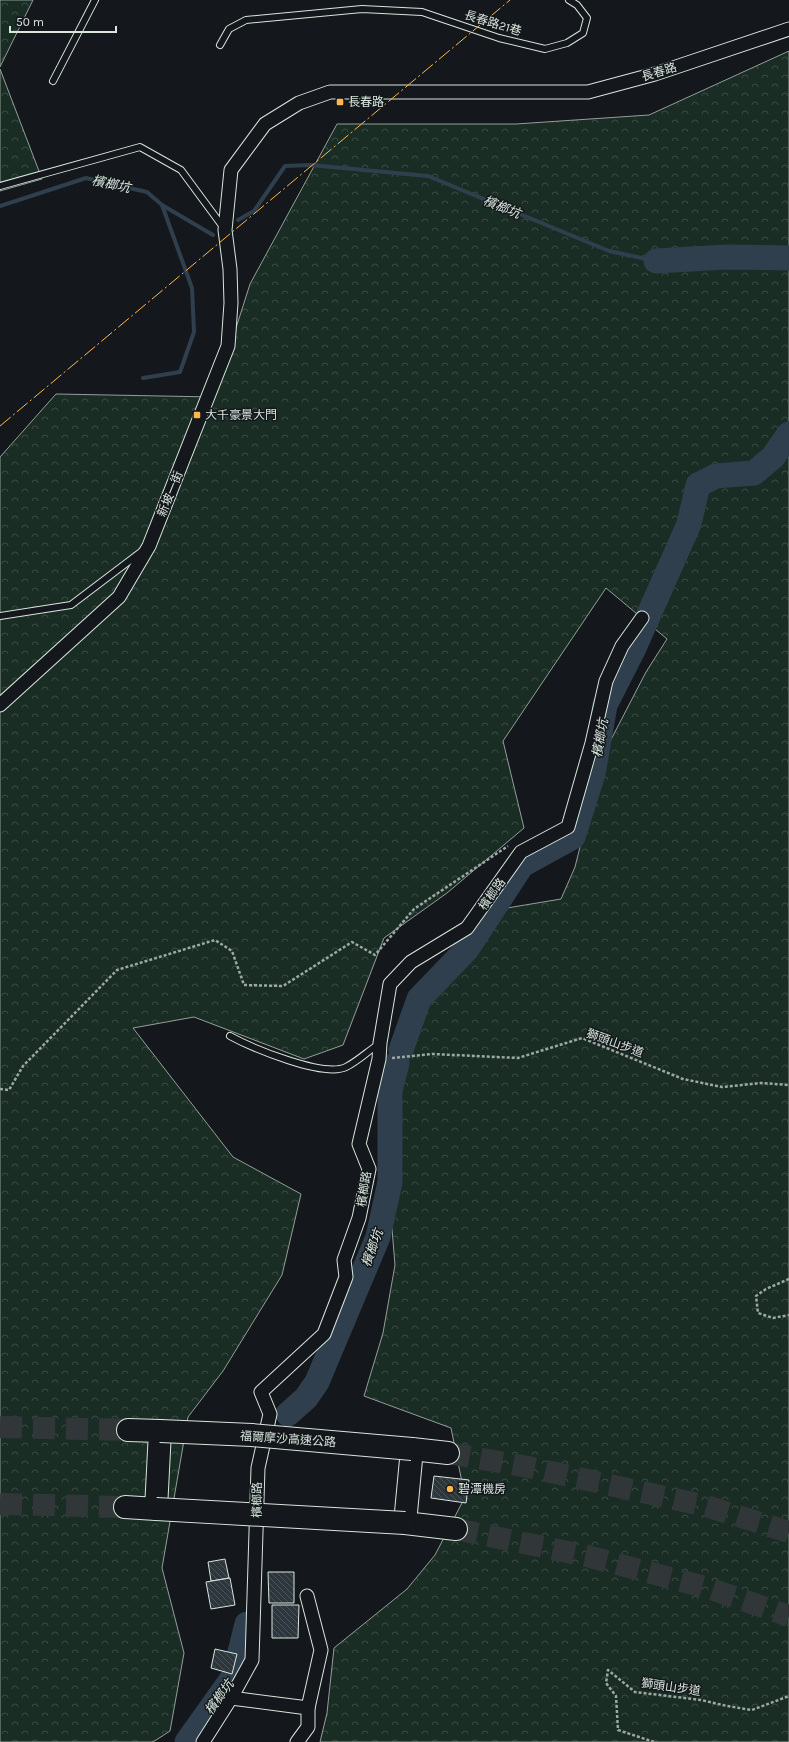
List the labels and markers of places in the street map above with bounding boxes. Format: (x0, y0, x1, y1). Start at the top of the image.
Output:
place label: 長春路 (348, 95, 384, 109)
marker: 長春路 (335, 97, 345, 107)
place label: 大千豪景大門 (205, 408, 277, 422)
marker: 大千豪景大門 (192, 410, 202, 420)
place label: 碧潭機房 (458, 1482, 506, 1496)
marker: 碧潭機房 (445, 1484, 455, 1494)

